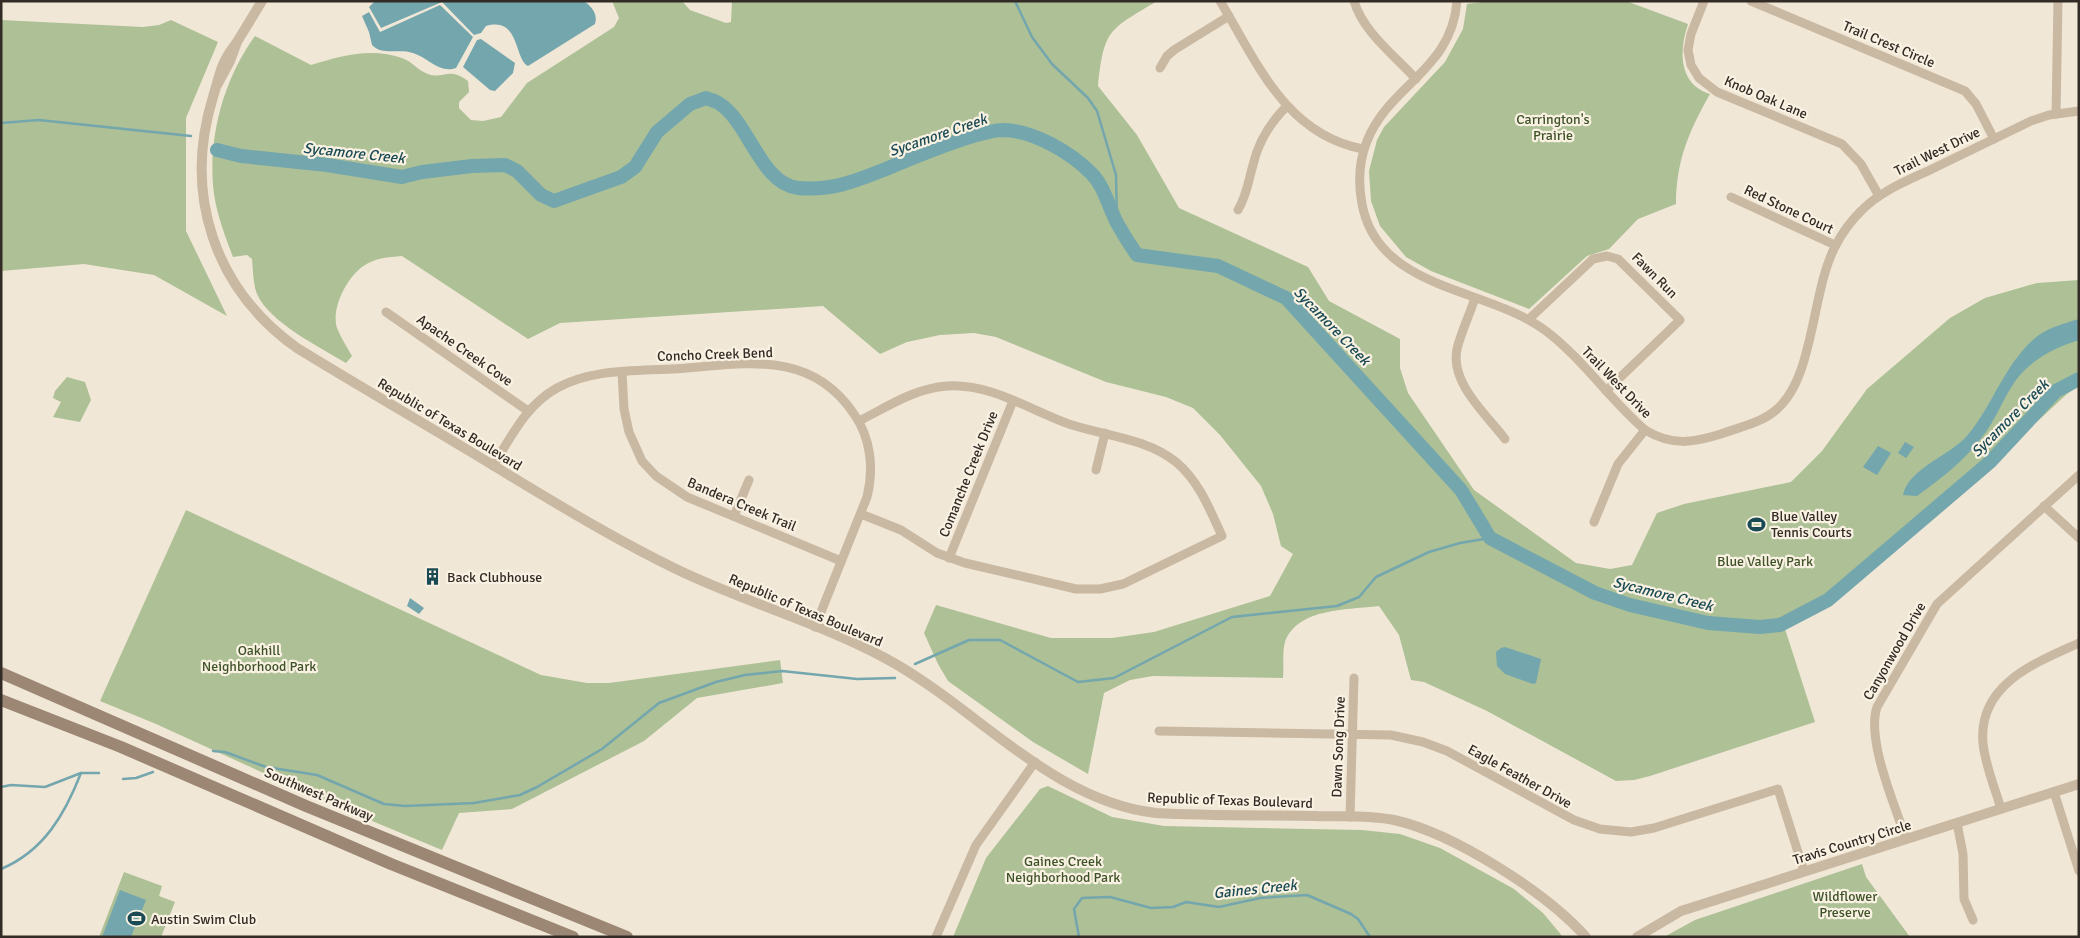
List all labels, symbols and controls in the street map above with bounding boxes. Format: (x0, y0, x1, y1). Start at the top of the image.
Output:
street label: Trail Crest Circle (1840, 17, 1937, 72)
street label: Knob Oak Lane (1722, 72, 1810, 123)
water label: Sycamore Creek (887, 109, 991, 160)
park label: Carrington's Prairie (1516, 111, 1590, 144)
street label: Trail West Drive (1892, 123, 1983, 180)
water label: Sycamore Creek (302, 139, 407, 167)
street label: Red Stone Court (1741, 181, 1836, 238)
street label: Fawn Run (1628, 249, 1681, 302)
water label: Sycamore Creek (1290, 283, 1375, 370)
street label: Apache Creek Cove (413, 311, 516, 390)
street label: Trail West Drive (1578, 343, 1655, 422)
street label: Concho Creek Bend (657, 344, 773, 365)
street label: Republic of Texas Boulevard (374, 374, 525, 474)
water label: Sycamore Creek (1968, 374, 2054, 460)
street label: Comanche Creek Drive (935, 409, 1002, 540)
street label: Bandera Creek Trail (685, 474, 799, 535)
place label: Blue Valley Tennis Courts (1771, 508, 1852, 541)
sports icon: Blue Valley Tennis Courts (1747, 514, 1767, 534)
park label: Blue Valley Park (1717, 553, 1813, 570)
building icon: Back Clubhouse (423, 567, 443, 587)
place label: Back Clubhouse (447, 569, 542, 586)
street label: Republic of Texas Boulevard (726, 570, 885, 651)
water label: Sycamore Creek (1611, 573, 1716, 615)
street label: Canyonwood Drive (1860, 599, 1929, 703)
park label: Oakhill Neighborhood Park (202, 642, 316, 675)
street label: Dawn Song Drive (1328, 696, 1349, 798)
street label: Eagle Feather Drive (1465, 741, 1575, 812)
street label: Southwest Parkway (262, 764, 376, 825)
street label: Republic of Texas Boulevard (1147, 789, 1313, 812)
street label: Travis Country Circle (1791, 816, 1913, 869)
park label: Gaines Creek Neighborhood Park (1006, 853, 1120, 886)
water label: Gaines Creek (1212, 876, 1299, 902)
park label: Wildflower Preserve (1813, 888, 1878, 921)
sports icon: Austin Swim Club (127, 909, 147, 929)
place label: Austin Swim Club (151, 911, 256, 928)

